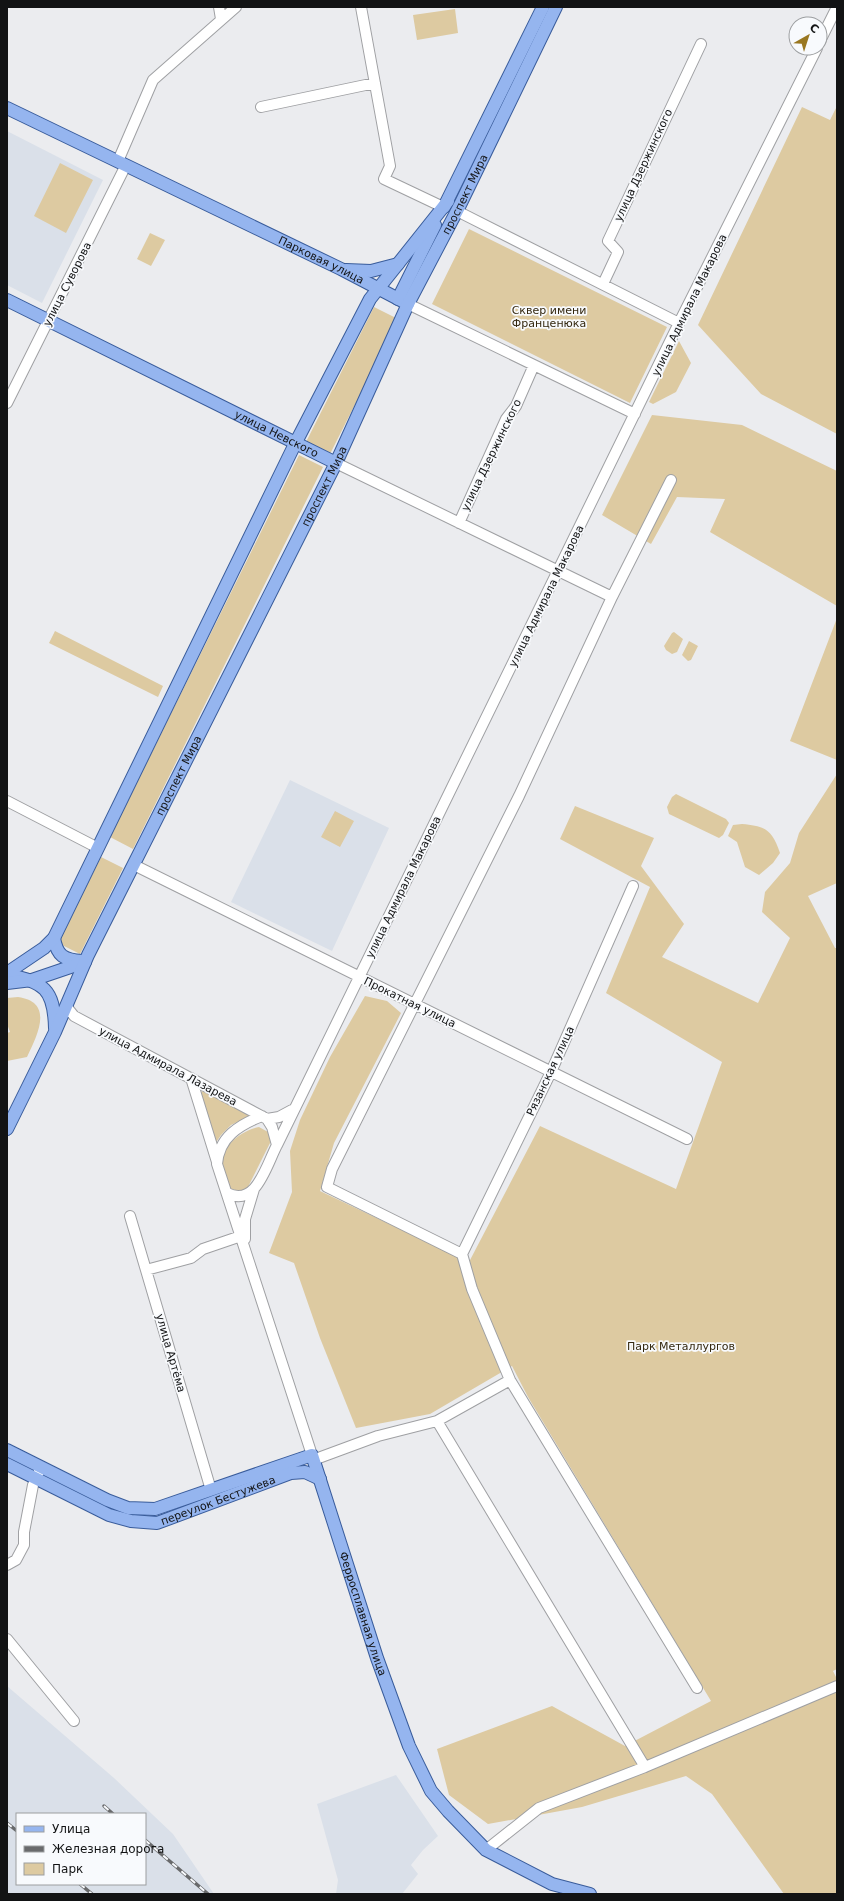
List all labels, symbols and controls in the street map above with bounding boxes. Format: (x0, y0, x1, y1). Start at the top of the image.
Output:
north arrow (788, 16, 828, 56)
text: С (807, 21, 821, 36)
street label: улица Дзержинского (612, 107, 675, 224)
street label: проспект Мира (440, 152, 491, 237)
street label: улица Адмирала Макарова (649, 232, 730, 378)
street label: Парковая улица (276, 234, 366, 287)
street label: улица Суворова (41, 240, 94, 329)
park label: Сквер имени Франценюка (512, 304, 586, 330)
street label: улица Дзержинского (459, 397, 524, 513)
street label: улица Невского (232, 408, 321, 460)
street label: проспект Мира (299, 444, 350, 529)
street label: улица Адмирала Макарова (506, 523, 587, 669)
street label: проспект Мира (153, 734, 205, 818)
street label: улица Адмирала Макарова (363, 814, 444, 960)
street label: Прокатная улица (362, 975, 458, 1030)
street label: улица Адмирала Лазарева (96, 1024, 239, 1108)
street label: Рязанская улица (524, 1024, 577, 1118)
street label: улица Артёма (153, 1312, 188, 1394)
park label: Парк Металлургов (627, 1340, 735, 1353)
street label: переулок Бестужева (159, 1473, 277, 1528)
street label: Ферросплавная улица (336, 1550, 389, 1678)
legend (16, 1813, 146, 1885)
text: Улица (52, 1822, 90, 1836)
text: Железная дорога (52, 1842, 164, 1856)
text: Парк (52, 1862, 83, 1876)

